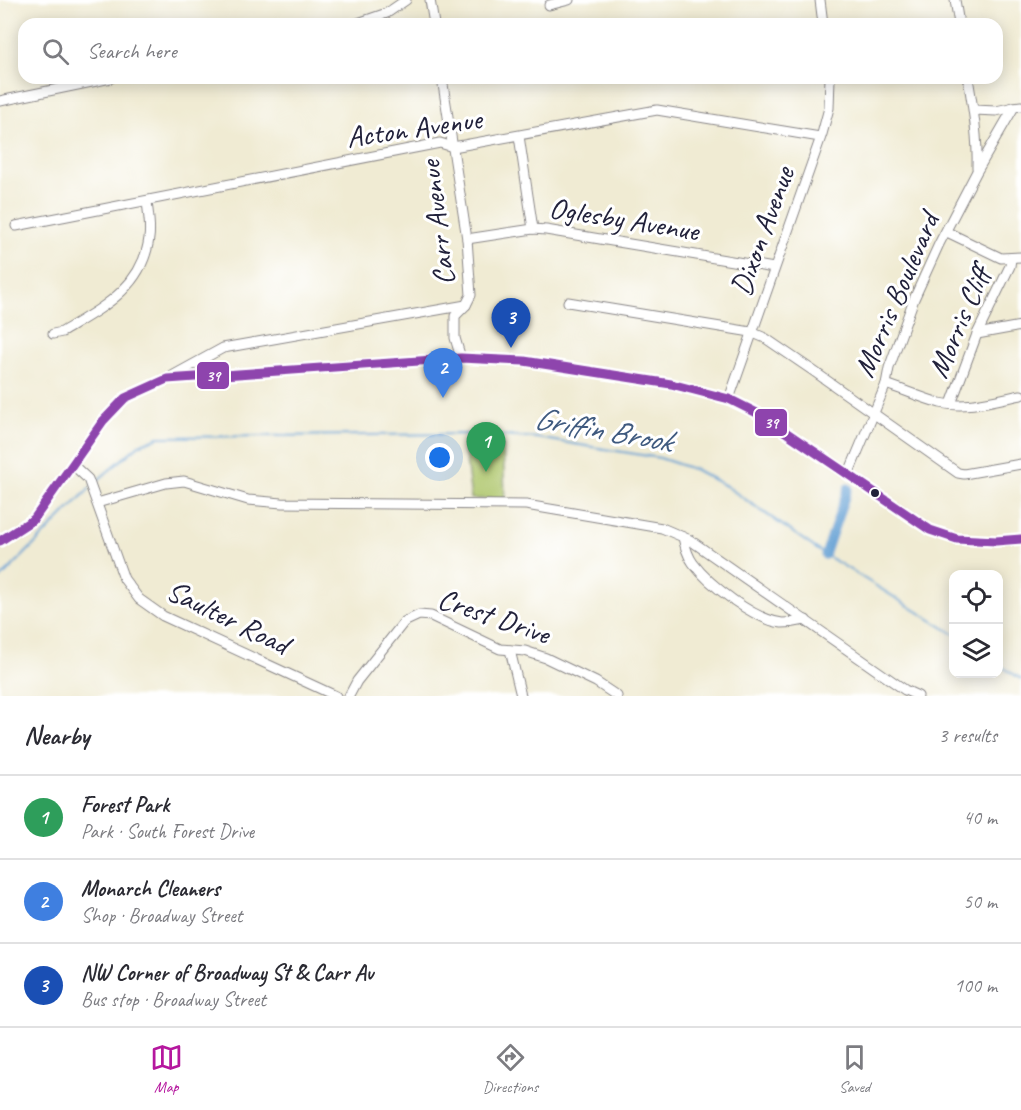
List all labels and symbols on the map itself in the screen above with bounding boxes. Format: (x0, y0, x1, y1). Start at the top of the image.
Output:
street label: Acton Avenue (344, 99, 486, 156)
street label: Carr Avenue (410, 156, 463, 287)
street label: Dixon Avenue (721, 160, 804, 300)
street label: Oglesby Avenue (547, 188, 704, 250)
street label: Morris Boulevard (844, 204, 949, 383)
street label: Morris Cliff (919, 255, 1002, 383)
pin: 3 (492, 298, 530, 348)
pin: 2 (424, 348, 462, 398)
line badge: 39 (196, 361, 230, 390)
text: 39 (206, 366, 222, 386)
water label: Griffin Brook (531, 397, 680, 463)
line badge: 39 (754, 408, 788, 437)
text: 39 (764, 413, 780, 433)
pin: 1 (466, 422, 506, 472)
your location (425, 443, 454, 472)
unlabelled marker (869, 487, 881, 499)
street label: Saulter Road (161, 571, 299, 665)
street label: Crest Drive (433, 579, 557, 654)

